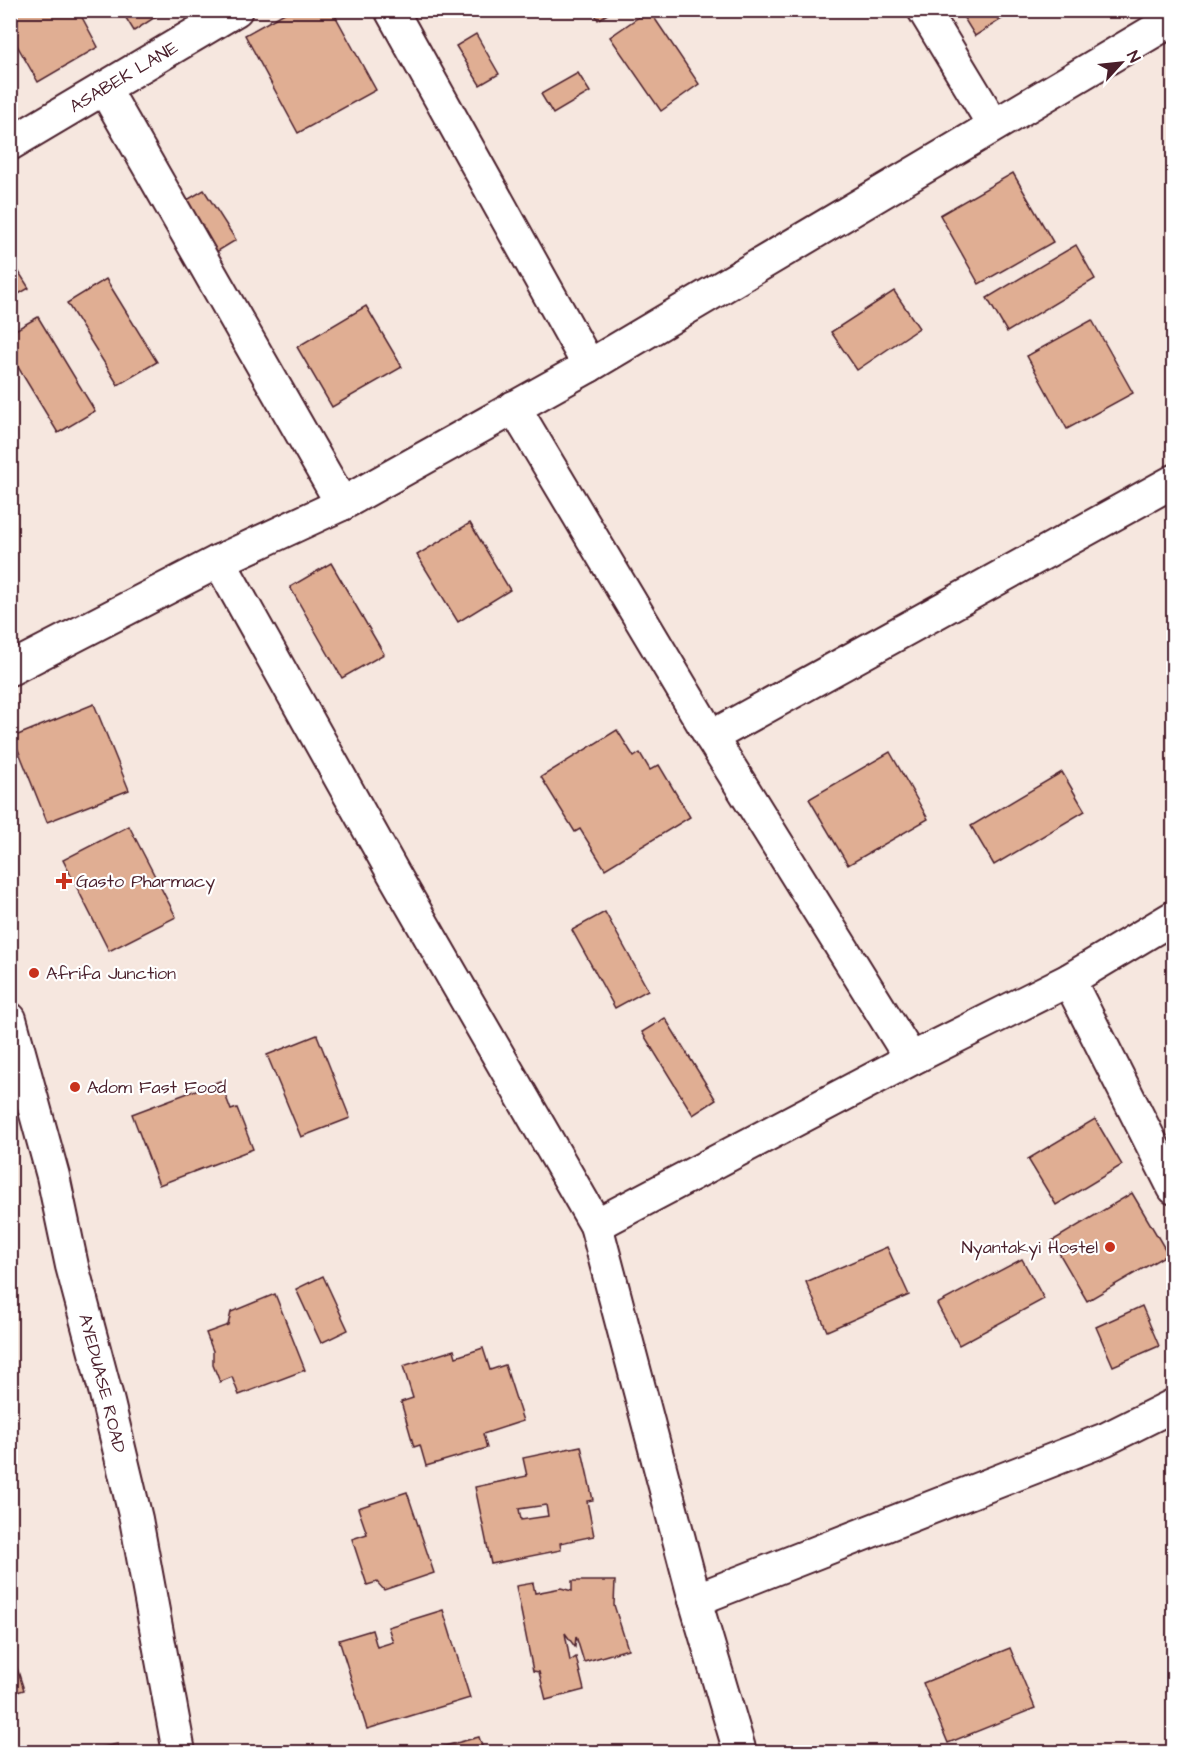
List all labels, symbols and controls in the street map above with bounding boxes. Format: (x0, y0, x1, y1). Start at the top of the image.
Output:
north arrow (1091, 33, 1151, 93)
street label: ASABEK LANE (65, 35, 183, 119)
text: N (1121, 47, 1146, 66)
place label: Gasto Pharmacy (76, 869, 215, 895)
marker: Gasto Pharmacy (57, 874, 71, 888)
place label: Afrifa Junction (46, 961, 176, 986)
marker: Afrifa Junction (27, 966, 41, 980)
place label: Adom Fast Food (87, 1075, 226, 1100)
marker: Adom Fast Food (68, 1080, 82, 1094)
place label: Nyantakyi Hostel (961, 1235, 1098, 1261)
marker: Nyantakyi Hostel (1103, 1240, 1117, 1254)
street label: AYEDUASE ROAD (72, 1311, 132, 1456)

